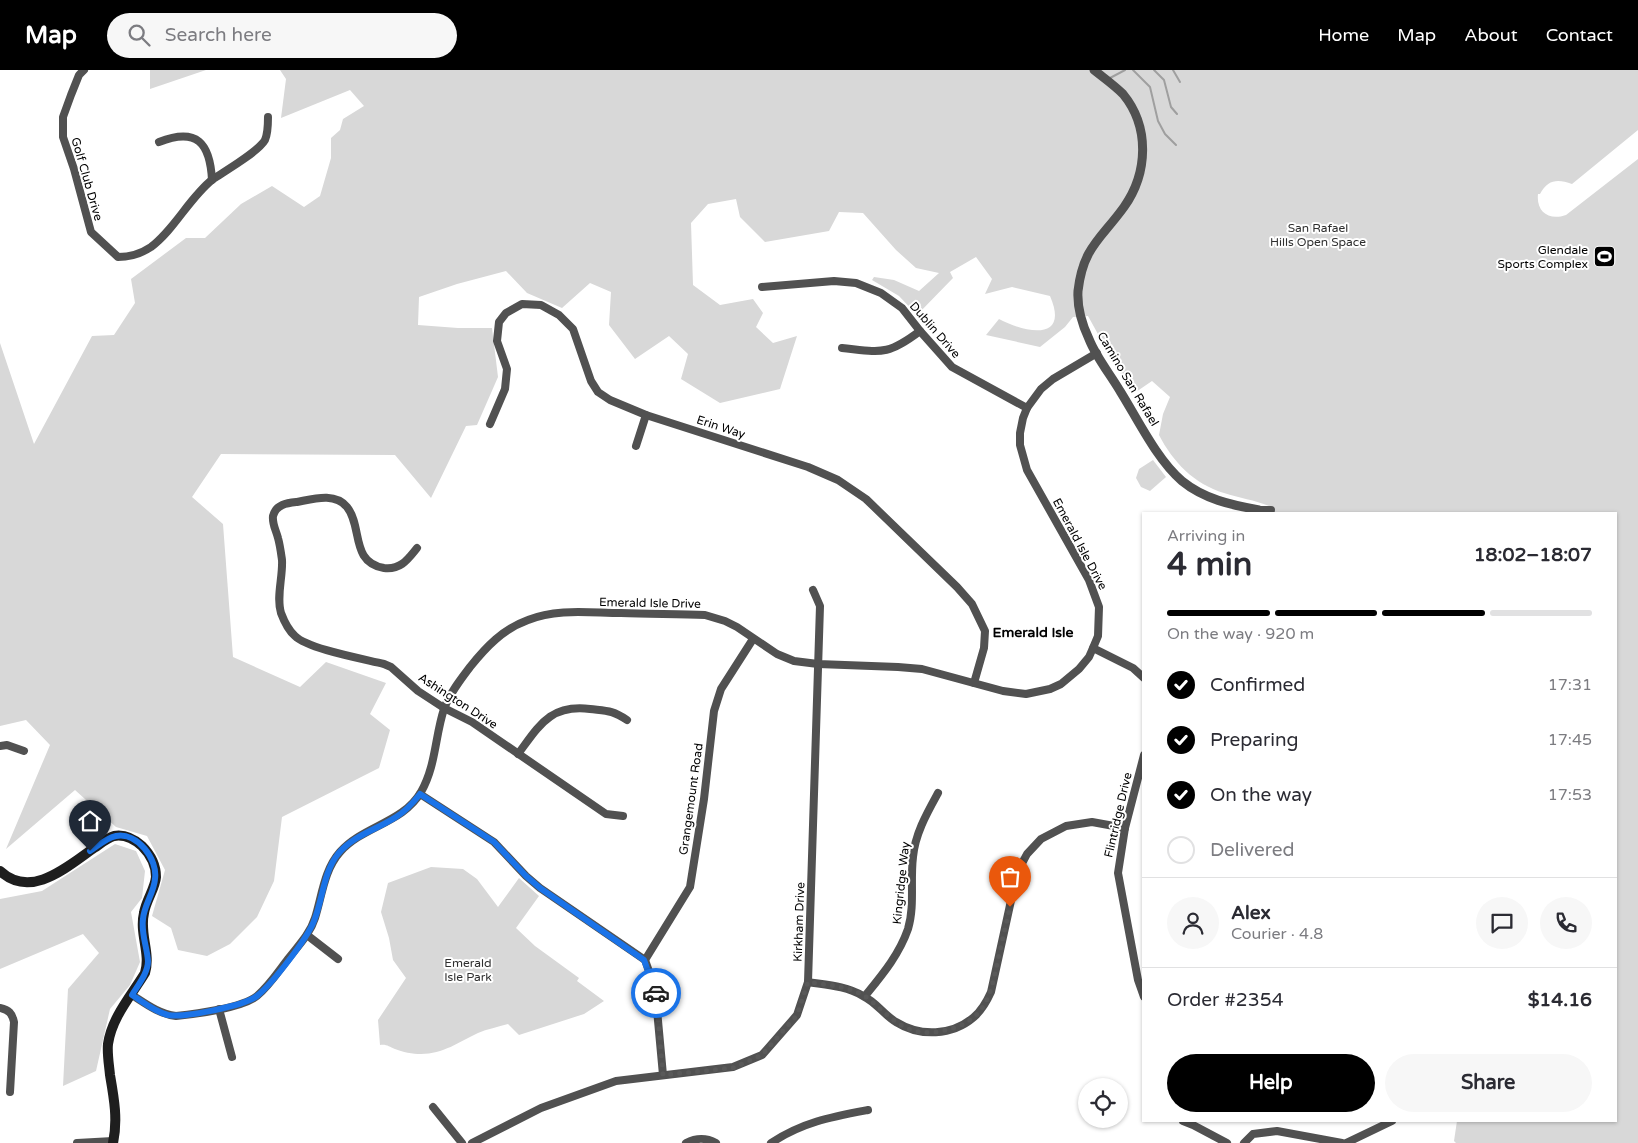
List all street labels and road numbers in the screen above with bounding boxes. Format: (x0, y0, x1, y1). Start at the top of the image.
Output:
street label: Golf Club Drive (68, 136, 106, 222)
street label: Dublin Drive (907, 299, 963, 361)
street label: Camino San Rafael (1094, 329, 1162, 429)
street label: Erin Way (695, 413, 748, 442)
street label: Emerald Isle Drive (1050, 496, 1110, 592)
street label: Emerald Isle Drive (599, 595, 701, 611)
street label: Ashington Drive (416, 670, 500, 732)
street label: Grangemount Road (676, 742, 706, 856)
street label: Flintridge Drive (1101, 771, 1135, 859)
street label: Kingridge Way (890, 840, 912, 925)
street label: Kirkham Drive (791, 882, 807, 962)

